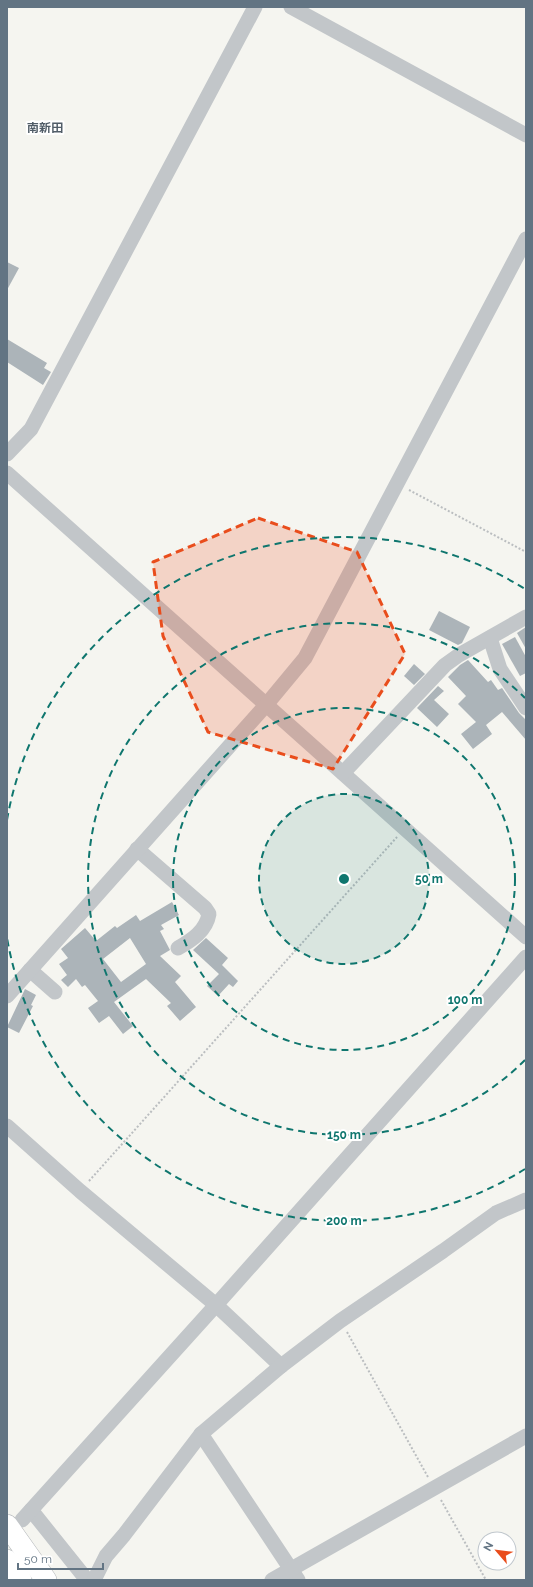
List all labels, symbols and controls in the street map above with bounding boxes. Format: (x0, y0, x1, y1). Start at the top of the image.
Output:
district label: 南新田 (27, 121, 63, 135)
centre of rings (337, 872, 351, 886)
text: 50 m (415, 872, 443, 886)
text: 100 m (448, 993, 482, 1007)
text: 150 m (327, 1128, 361, 1142)
text: 200 m (326, 1214, 362, 1228)
north arrow (477, 1531, 517, 1571)
text: N (481, 1540, 496, 1553)
scale bar (18, 1545, 103, 1571)
text: 50 m (24, 1552, 52, 1566)

